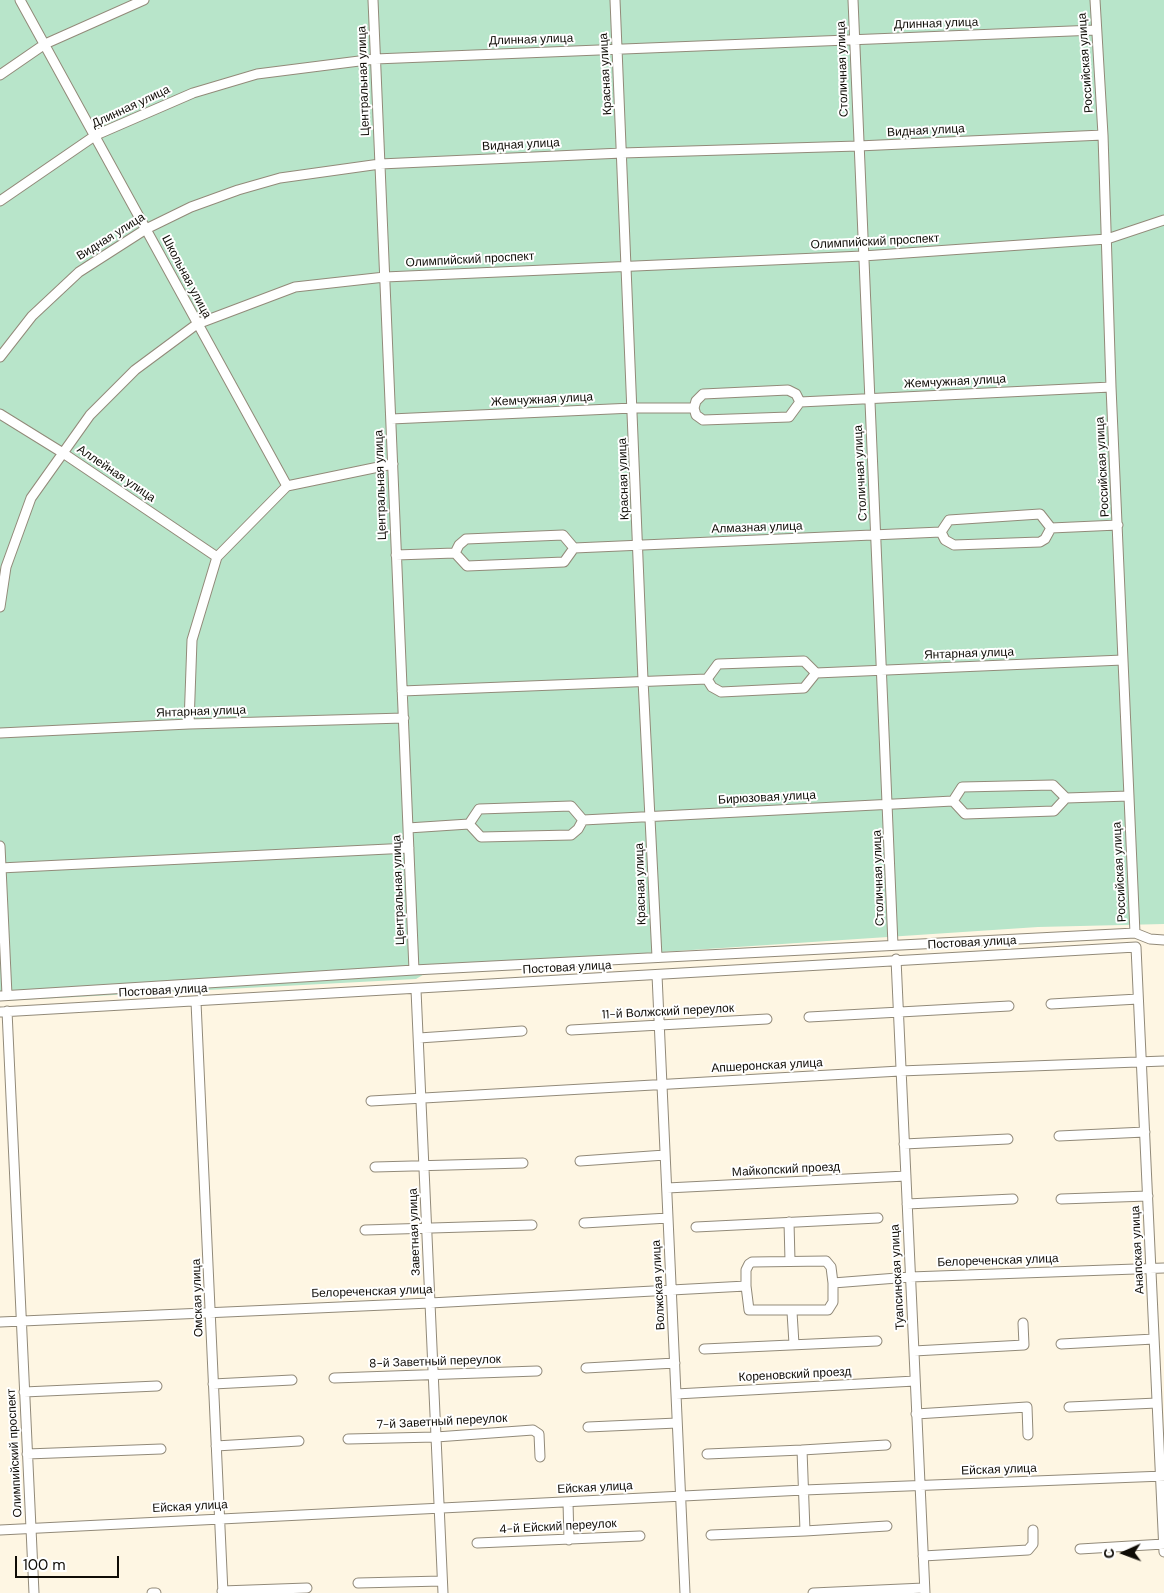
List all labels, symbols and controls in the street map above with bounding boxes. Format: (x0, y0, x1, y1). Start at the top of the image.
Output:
street label: Российская улица (1075, 12, 1097, 114)
street label: Длинная улица (894, 15, 978, 33)
street label: Столичная улица (834, 21, 852, 117)
street label: Центральная улица (355, 26, 373, 136)
street label: Длинная улица (489, 31, 573, 49)
street label: Красная улица (597, 33, 615, 115)
street label: Длинная улица (90, 83, 172, 131)
street label: Видная улица (887, 122, 965, 140)
street label: Видная улица (482, 136, 560, 154)
street label: Видная улица (74, 210, 148, 264)
street label: Олимпийский проспект (810, 231, 940, 253)
street label: Школьная улица (158, 233, 214, 321)
street label: Олимпийский проспект (405, 249, 535, 271)
street label: Жемчужная улица (904, 372, 1006, 392)
street label: Жемчужная улица (491, 390, 593, 410)
street label: Российская улица (1093, 416, 1113, 518)
street label: Столичная улица (851, 425, 871, 521)
street label: Центральная улица (372, 430, 390, 540)
street label: Красная улица (615, 438, 633, 520)
street label: Аллейная улица (74, 442, 158, 506)
street label: Алмазная улица (711, 519, 803, 537)
street label: Янтарная улица (924, 645, 1014, 663)
street label: Янтарная улица (156, 703, 246, 721)
street label: Бирюзовая улица (718, 788, 816, 808)
street label: Российская улица (1110, 821, 1130, 923)
street label: Столичная улица (870, 830, 888, 926)
street label: Центральная улица (390, 835, 408, 945)
street label: Красная улица (632, 843, 650, 925)
street label: Постовая улица (927, 933, 1017, 953)
street label: Постовая улица (522, 958, 612, 978)
street label: Постовая улица (118, 981, 208, 1001)
street label: 11-й Волжский переулок (602, 1001, 734, 1023)
street label: Апшеронская улица (711, 1056, 823, 1076)
street label: Майкопский проезд (731, 1160, 841, 1180)
street label: Заветная улица (406, 1188, 424, 1276)
street label: Анапская улица (1128, 1205, 1148, 1295)
street label: Туапсинская улица (888, 1224, 908, 1330)
street label: Волжская улица (649, 1240, 669, 1330)
street label: Белореченская улица (937, 1252, 1059, 1270)
street label: Омская улица (189, 1259, 207, 1337)
street label: Белореченская улица (311, 1283, 433, 1301)
street label: 8-й Заветный переулок (369, 1353, 501, 1371)
street label: Кореновский проезд (738, 1365, 852, 1385)
street label: Олимпийский проспект (4, 1388, 26, 1518)
street label: 7-й Заветный переулок (376, 1411, 508, 1433)
street label: Ейская улица (961, 1461, 1037, 1479)
street label: Ейская улица (557, 1479, 633, 1497)
street label: Ейская улица (152, 1498, 228, 1516)
street label: 4-й Ейский переулок (499, 1517, 617, 1537)
north arrow (1099, 1528, 1149, 1578)
scale bar (18, 1546, 121, 1578)
text: С (1100, 1548, 1118, 1559)
text: 100 m (23, 1555, 66, 1575)

